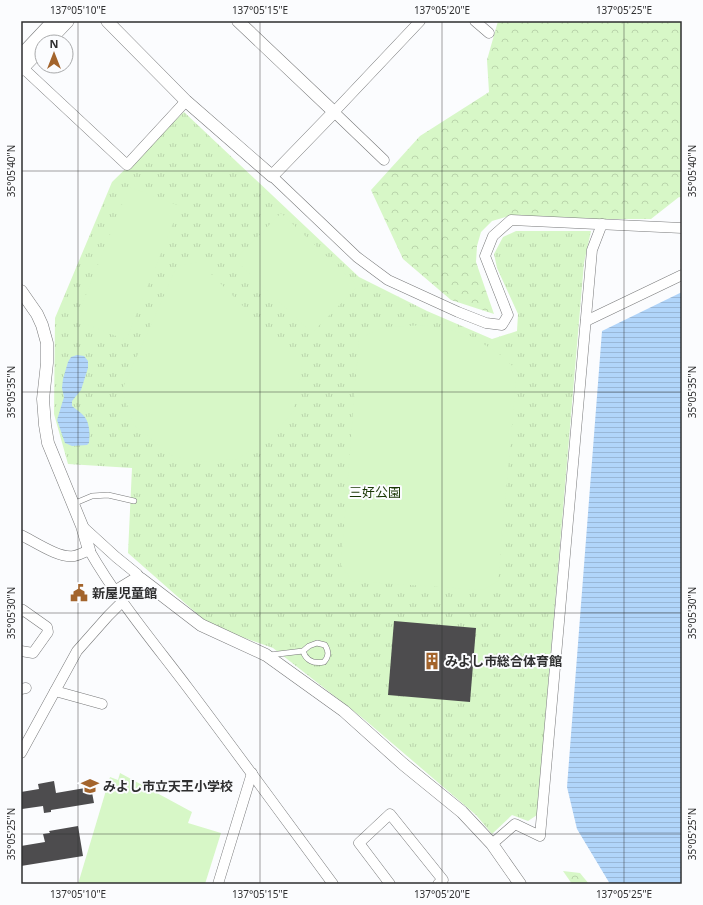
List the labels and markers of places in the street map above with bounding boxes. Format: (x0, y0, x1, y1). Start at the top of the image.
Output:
public building icon: 新屋児童館 (69, 583, 89, 603)
place label: 新屋児童館 (92, 584, 157, 602)
building icon: みよし市総合体育館 (422, 651, 442, 671)
place label: みよし市総合体育館 (445, 652, 562, 670)
school or university icon: みよし市立天王小学校 (80, 776, 100, 796)
place label: みよし市立天王小学校 (103, 777, 233, 795)

